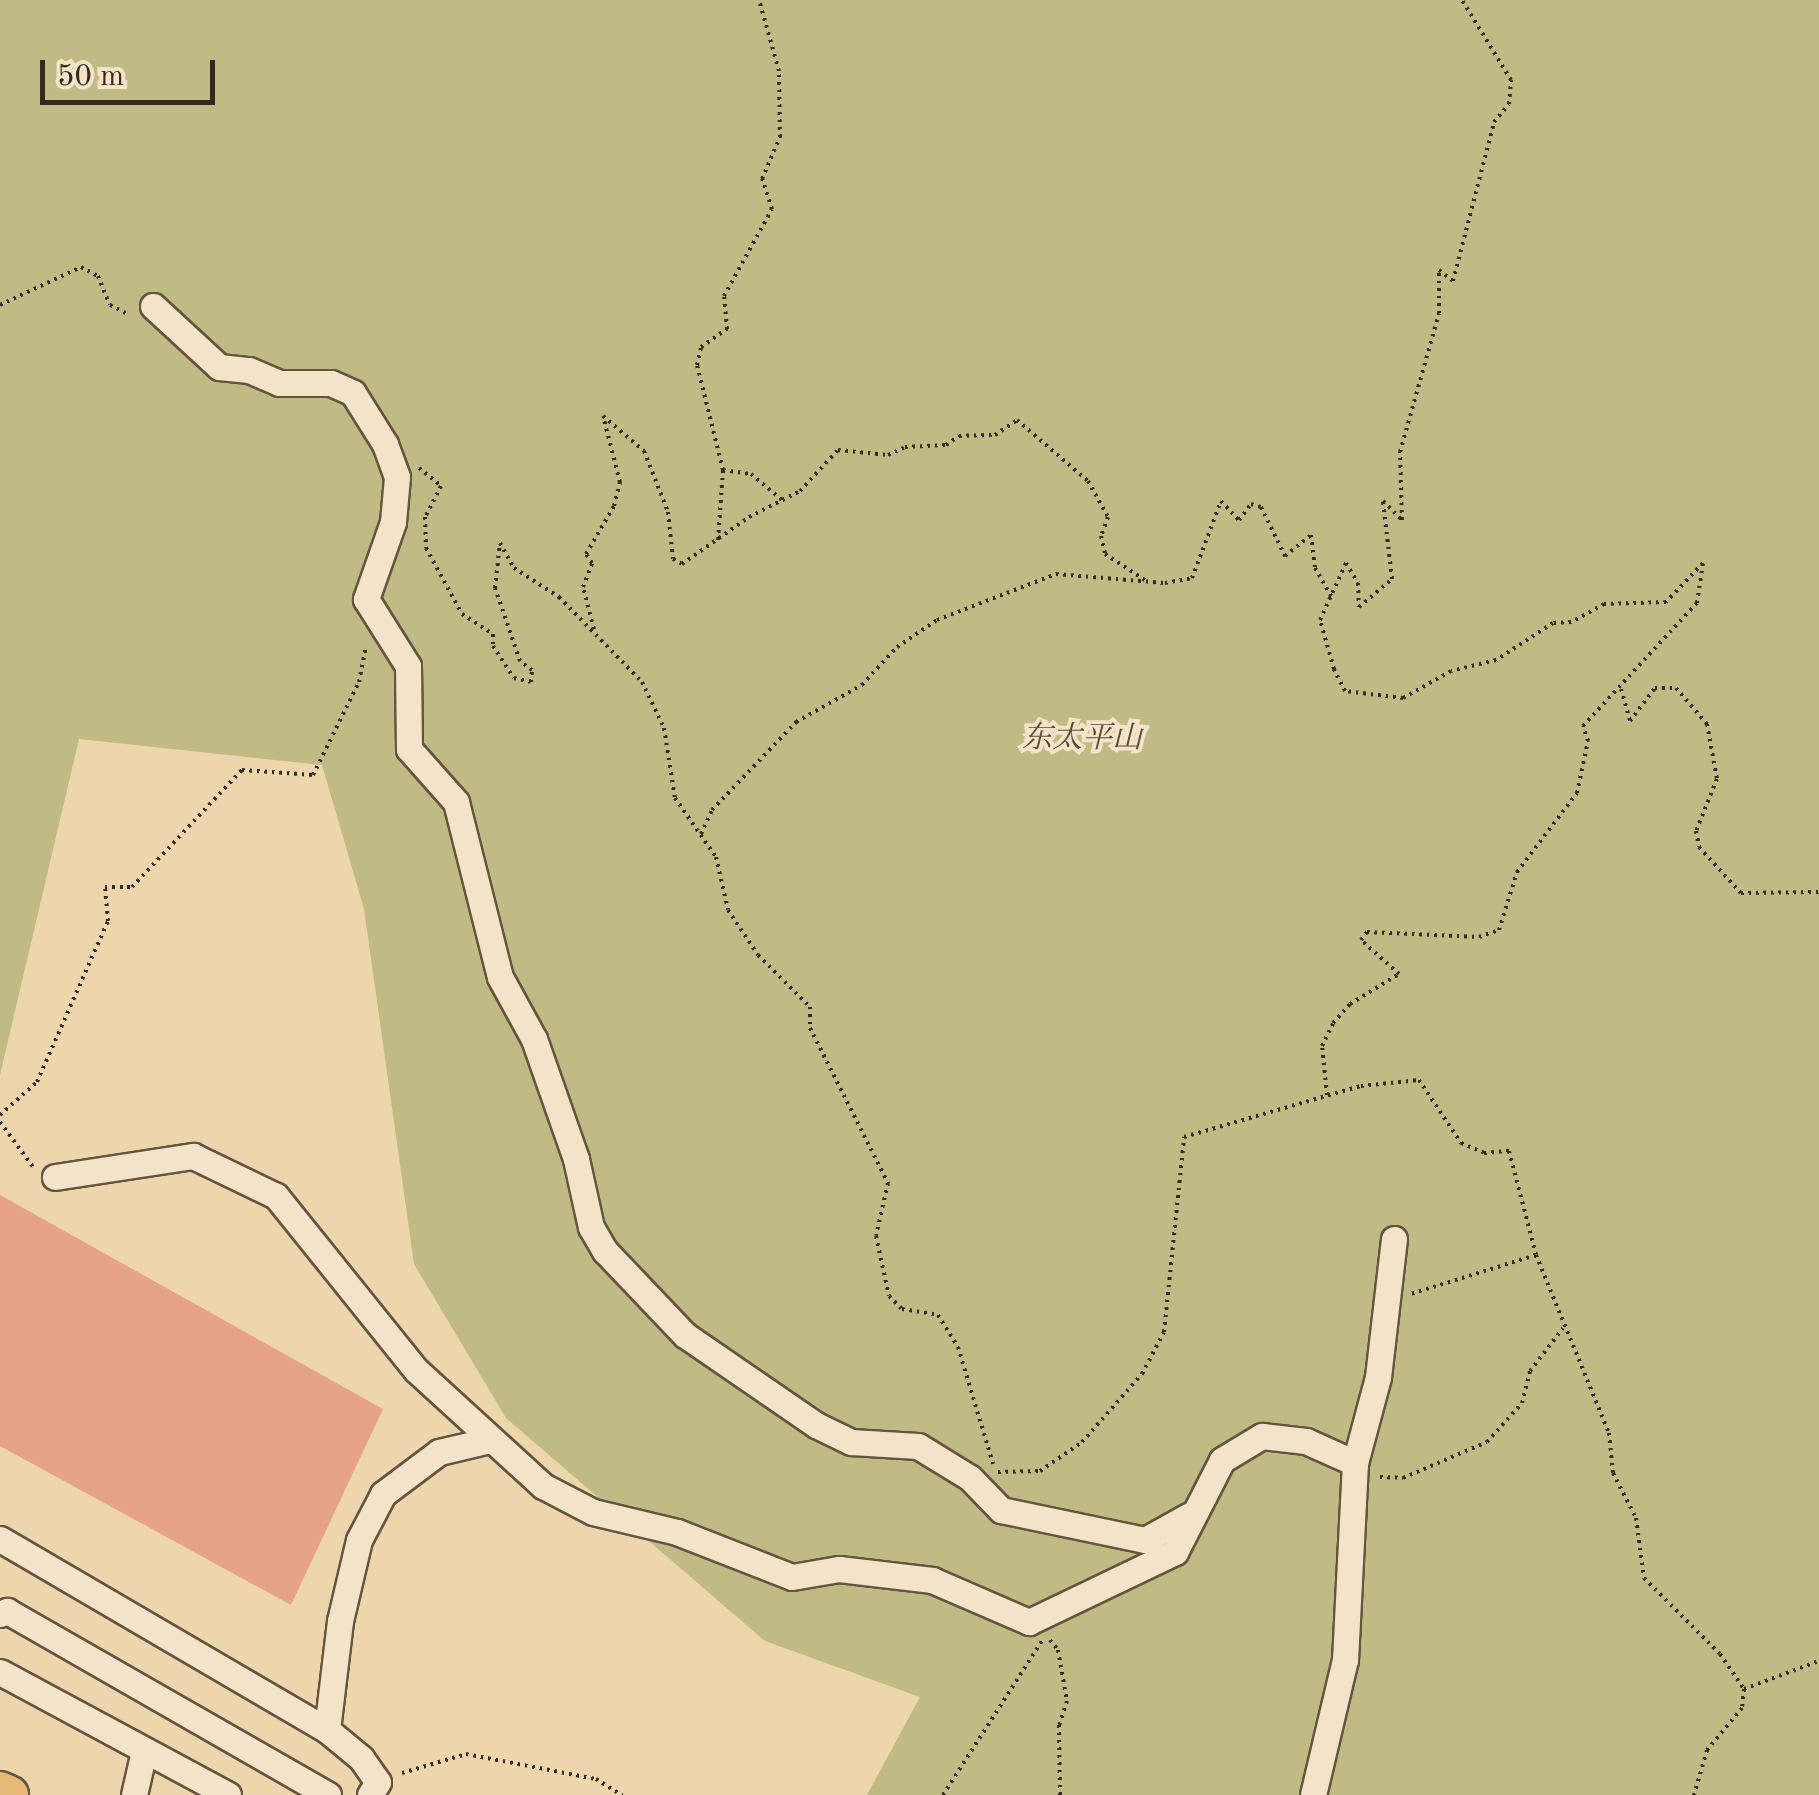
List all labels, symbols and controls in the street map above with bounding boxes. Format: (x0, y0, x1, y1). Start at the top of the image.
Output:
scale bar (45, 40, 220, 102)
text: 50 m (57, 62, 124, 92)
park label: 东太平山 (1022, 721, 1142, 757)

